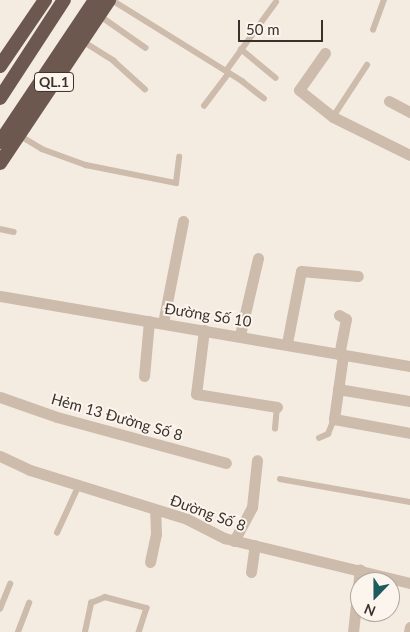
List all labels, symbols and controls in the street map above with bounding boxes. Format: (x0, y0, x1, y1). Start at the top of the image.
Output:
scale bar (240, 10, 325, 42)
text: 50 m (246, 20, 280, 38)
road number: QL.1 (33, 70, 75, 94)
street label: Đường Số 10 (163, 299, 253, 331)
street label: Hẻm 13 Đường Số 8 (49, 390, 185, 444)
street label: Đường Số 8 (168, 491, 248, 535)
north arrow (350, 572, 400, 622)
text: N (361, 601, 378, 620)

